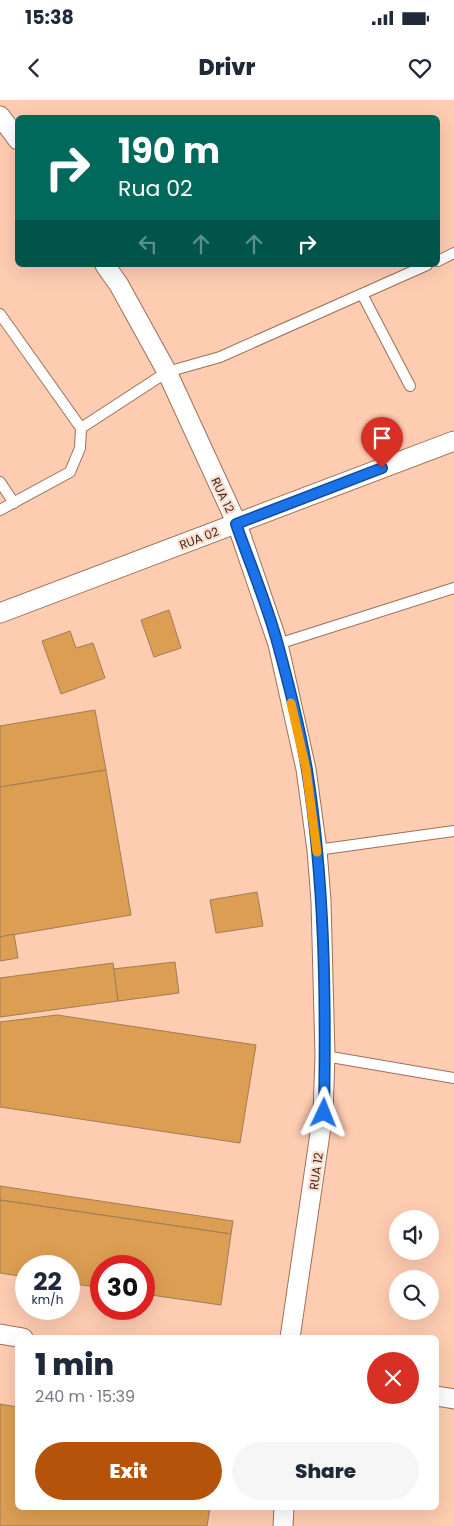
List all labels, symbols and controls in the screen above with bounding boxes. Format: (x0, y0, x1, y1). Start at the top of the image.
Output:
text: 15:38 (25, 4, 74, 31)
text: Drivr (199, 52, 255, 83)
icon: back (20, 54, 48, 82)
icon: heart (406, 54, 434, 82)
text: 190 m (118, 126, 220, 175)
icon: right (35, 135, 100, 200)
text: Rua 02 (118, 173, 193, 204)
icon: left (134, 230, 162, 258)
icon: ahead (187, 230, 215, 258)
icon: ahead (240, 230, 268, 258)
icon: right (293, 230, 321, 258)
pin (361, 417, 403, 468)
icon: arrive (368, 424, 396, 452)
street label: RUA 12 (207, 474, 239, 516)
street label: RUA 02 (177, 523, 221, 553)
position arrow (297, 1086, 349, 1138)
street label: RUA 12 (305, 1151, 327, 1191)
map controls (389, 1210, 439, 1320)
button: sound (389, 1210, 439, 1260)
speed limit sign: 30 (90, 1255, 155, 1320)
text: 22 (33, 1264, 62, 1299)
button: search (389, 1270, 439, 1320)
text: km/h (32, 1291, 63, 1308)
text: 1 min (35, 1343, 114, 1386)
button: close (367, 1352, 419, 1404)
text: 240 m · 15:39 (35, 1385, 135, 1408)
button: Exit (35, 1442, 222, 1500)
button: Share (232, 1442, 419, 1500)

